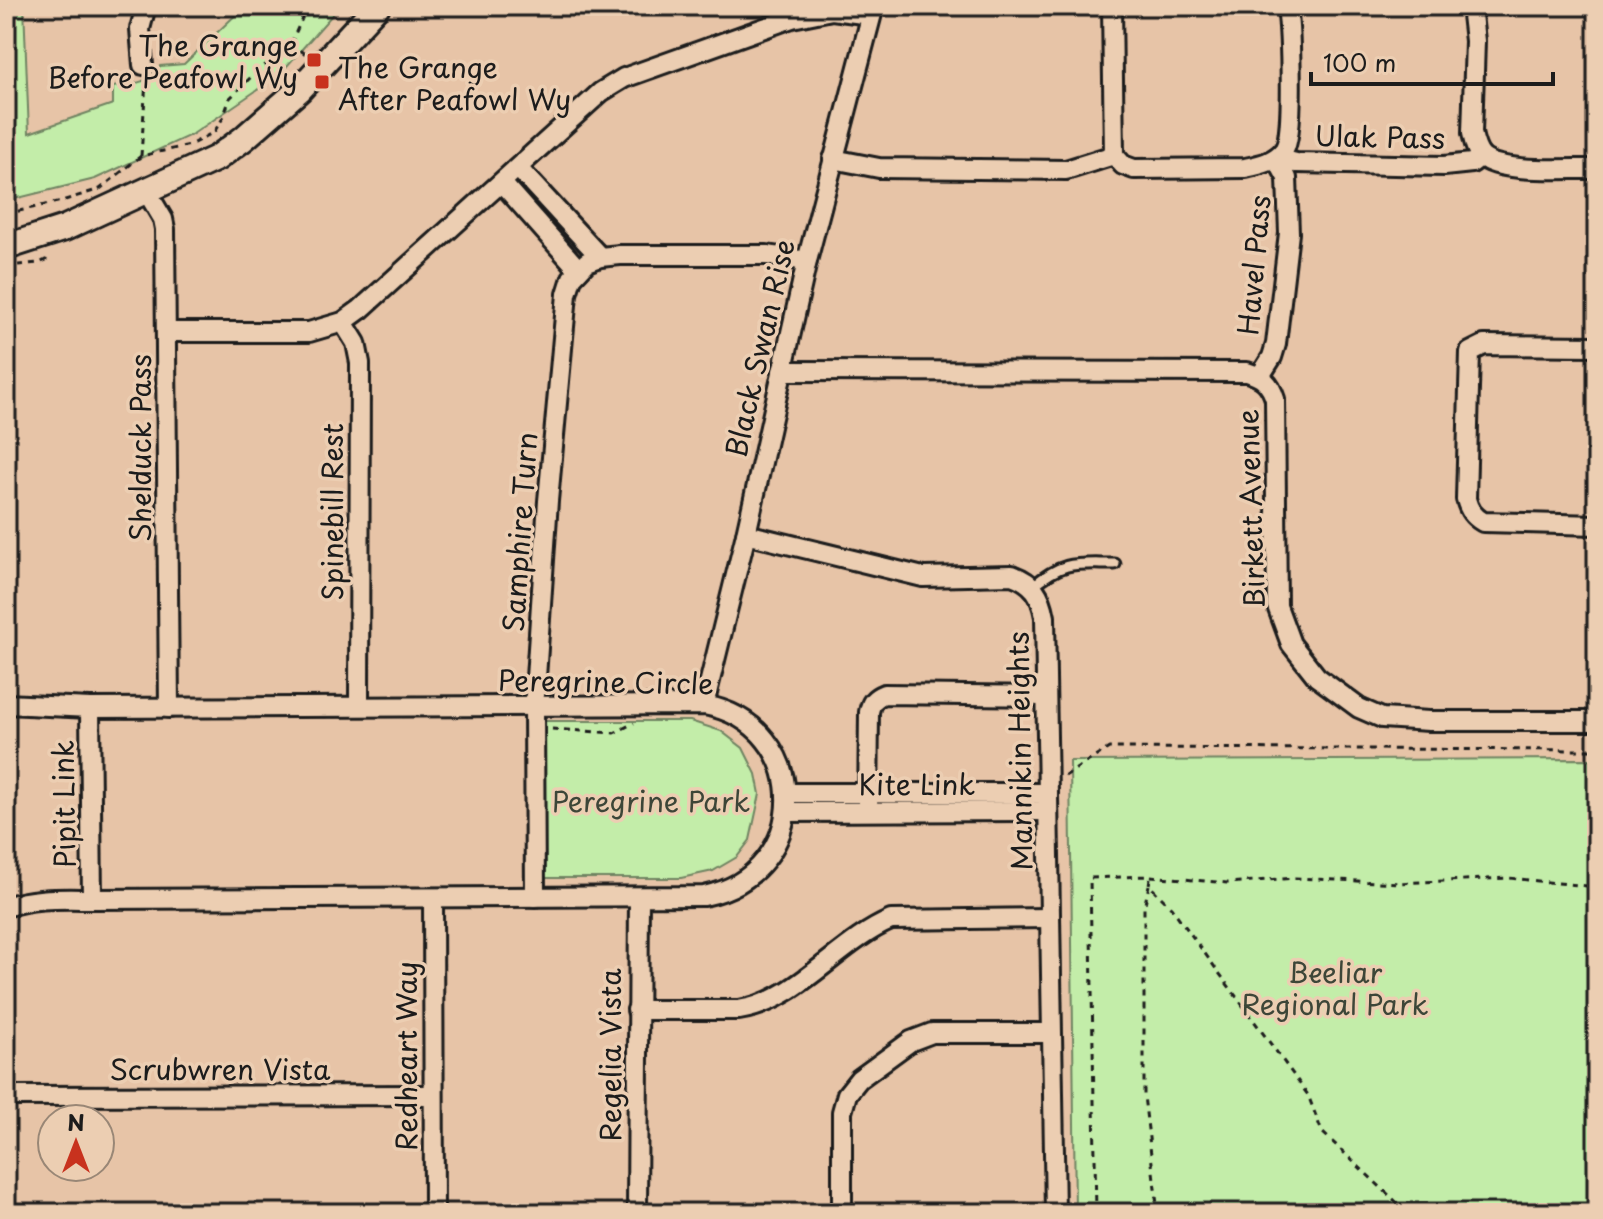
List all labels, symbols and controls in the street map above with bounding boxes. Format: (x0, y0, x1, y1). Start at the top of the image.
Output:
place label: The Grange Before Peafowl Wy (48, 23, 298, 98)
scale bar (1311, 36, 1553, 86)
text: 100 m (1323, 44, 1396, 80)
place label: The Grange After Peafowl Wy (338, 45, 571, 120)
marker: The Grange Before Peafowl Wy (305, 51, 323, 69)
marker: The Grange After Peafowl Wy (313, 73, 331, 91)
street label: Ulak Pass (1314, 113, 1446, 159)
street label: Havel Pass (1225, 193, 1281, 337)
street label: Black Swan Rise (713, 235, 805, 461)
street label: Shelduck Pass (118, 354, 161, 542)
street label: Birkett Avenue (1225, 408, 1275, 610)
street label: Spinebill Rest (310, 423, 353, 601)
street label: Samphire Turn (491, 431, 547, 633)
street label: Mannikin Heights (995, 631, 1043, 871)
street label: Peregrine Circle (498, 658, 714, 704)
street label: Pipit Link (40, 740, 86, 868)
street label: Kite Link (859, 762, 975, 805)
park label: Peregrine Park (552, 779, 750, 822)
park label: Beeliar Regional Park (1241, 950, 1429, 1025)
street label: Redheart Way (384, 961, 427, 1151)
street label: Regelia Vista (588, 968, 631, 1142)
street label: Scrubwren Vista (110, 1047, 331, 1090)
north arrow (36, 1103, 116, 1183)
text: N (67, 1105, 85, 1138)

